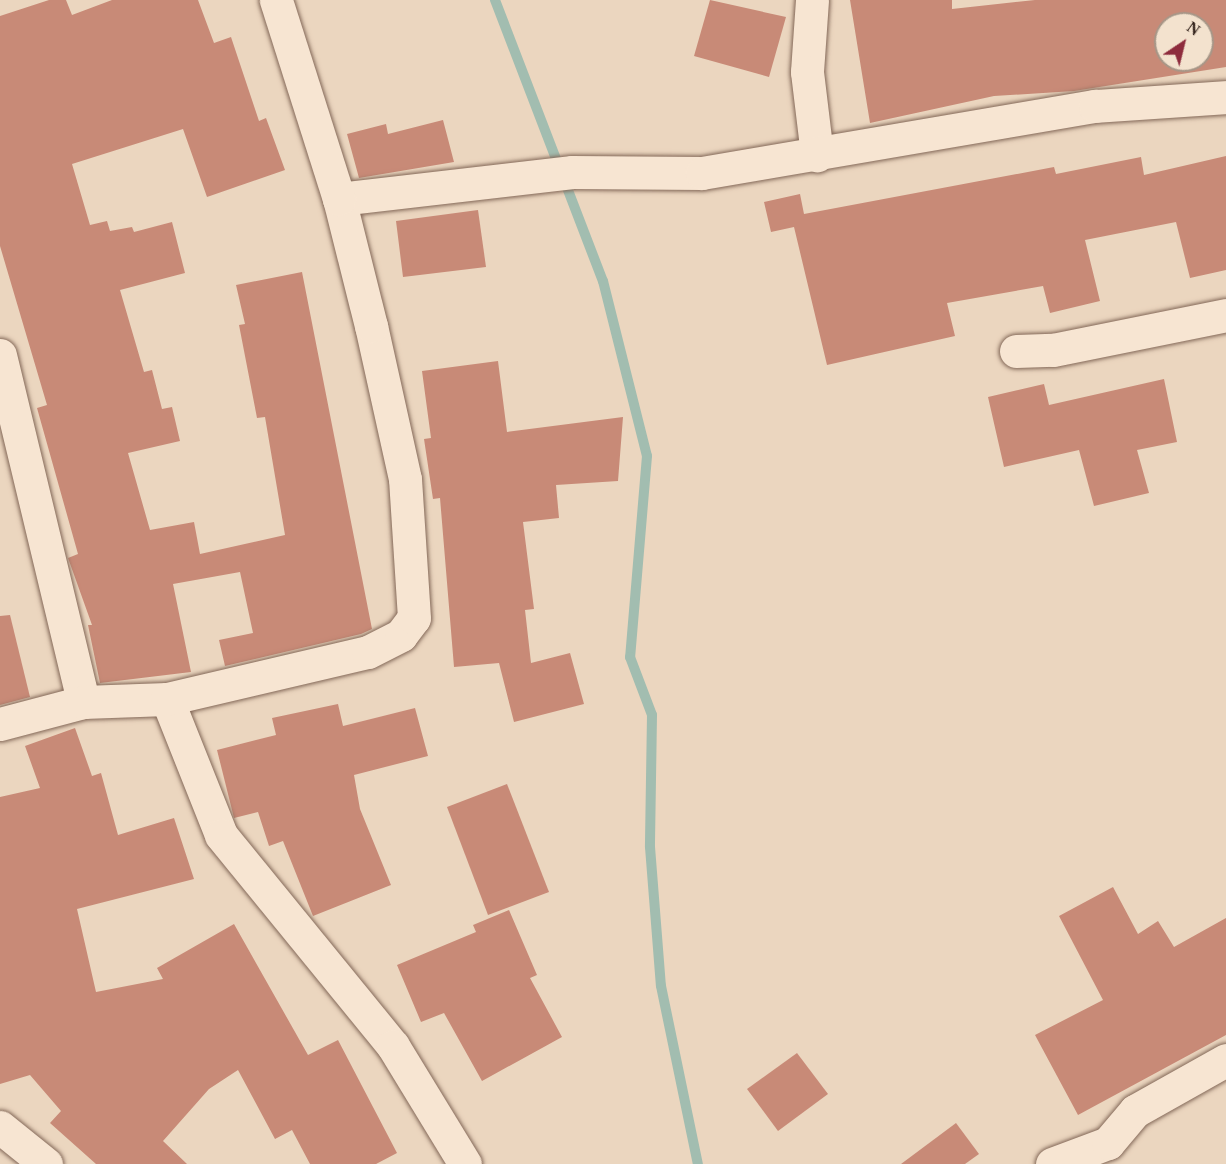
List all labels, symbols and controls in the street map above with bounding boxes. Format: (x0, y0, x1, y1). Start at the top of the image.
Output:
north arrow (1154, 12, 1214, 72)
text: N (1184, 18, 1203, 39)

